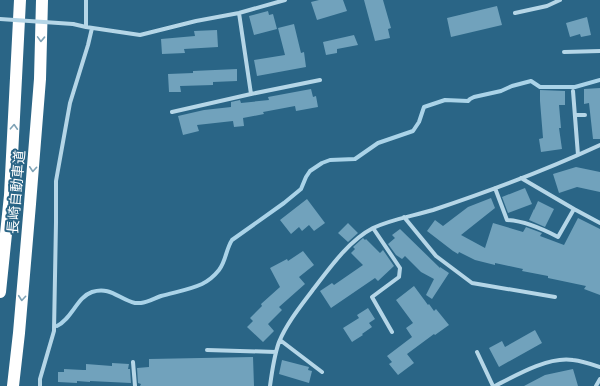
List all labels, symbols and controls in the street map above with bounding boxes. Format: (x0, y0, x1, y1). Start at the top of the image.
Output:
one-way arrow (37, 36, 45, 42)
one-way arrow (9, 124, 18, 130)
street label: 長崎自動車道 (3, 149, 30, 235)
one-way arrow (28, 166, 37, 172)
one-way arrow (18, 295, 27, 301)

